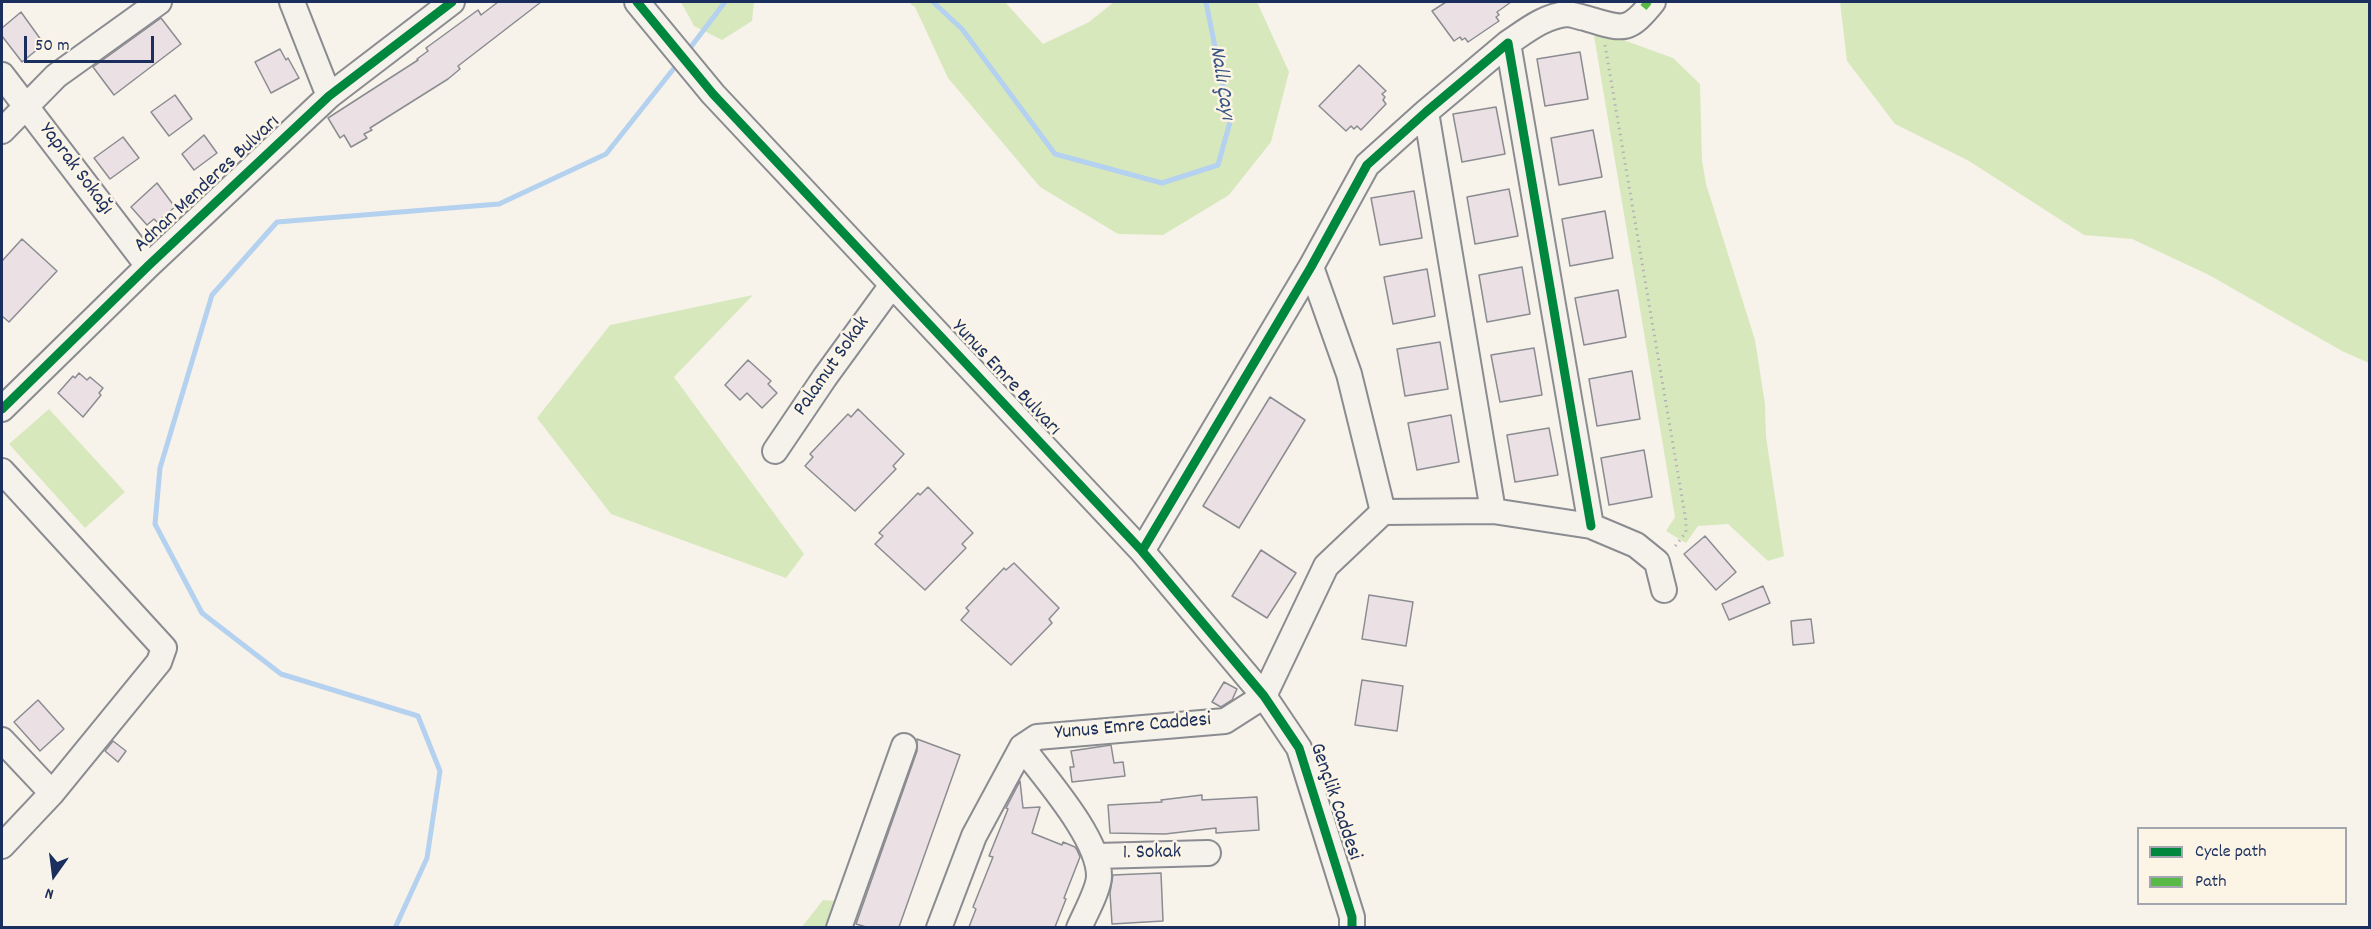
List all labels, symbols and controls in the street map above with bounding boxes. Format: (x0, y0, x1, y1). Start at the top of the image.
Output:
scale bar (27, 24, 158, 62)
text: 50 m (35, 34, 70, 59)
water label: Nallı Çayı (1201, 44, 1239, 122)
street label: Adnan Menderes Bulvarı (130, 111, 286, 259)
street label: Yaprak Sokağı (32, 119, 118, 221)
street label: Palamut Sokak (789, 312, 877, 422)
street label: Yunus Emre Bulvarı (945, 316, 1065, 442)
street label: Yunus Emre Caddesi (1054, 709, 1212, 747)
street label: Gençlik Caddesi (1302, 740, 1366, 864)
legend (2137, 827, 2347, 905)
text: Cycle path (2195, 840, 2266, 865)
street label: 1. Sokak (1123, 841, 1181, 867)
north arrow (24, 845, 84, 905)
text: Path (2195, 870, 2227, 895)
text: N (43, 881, 56, 905)

